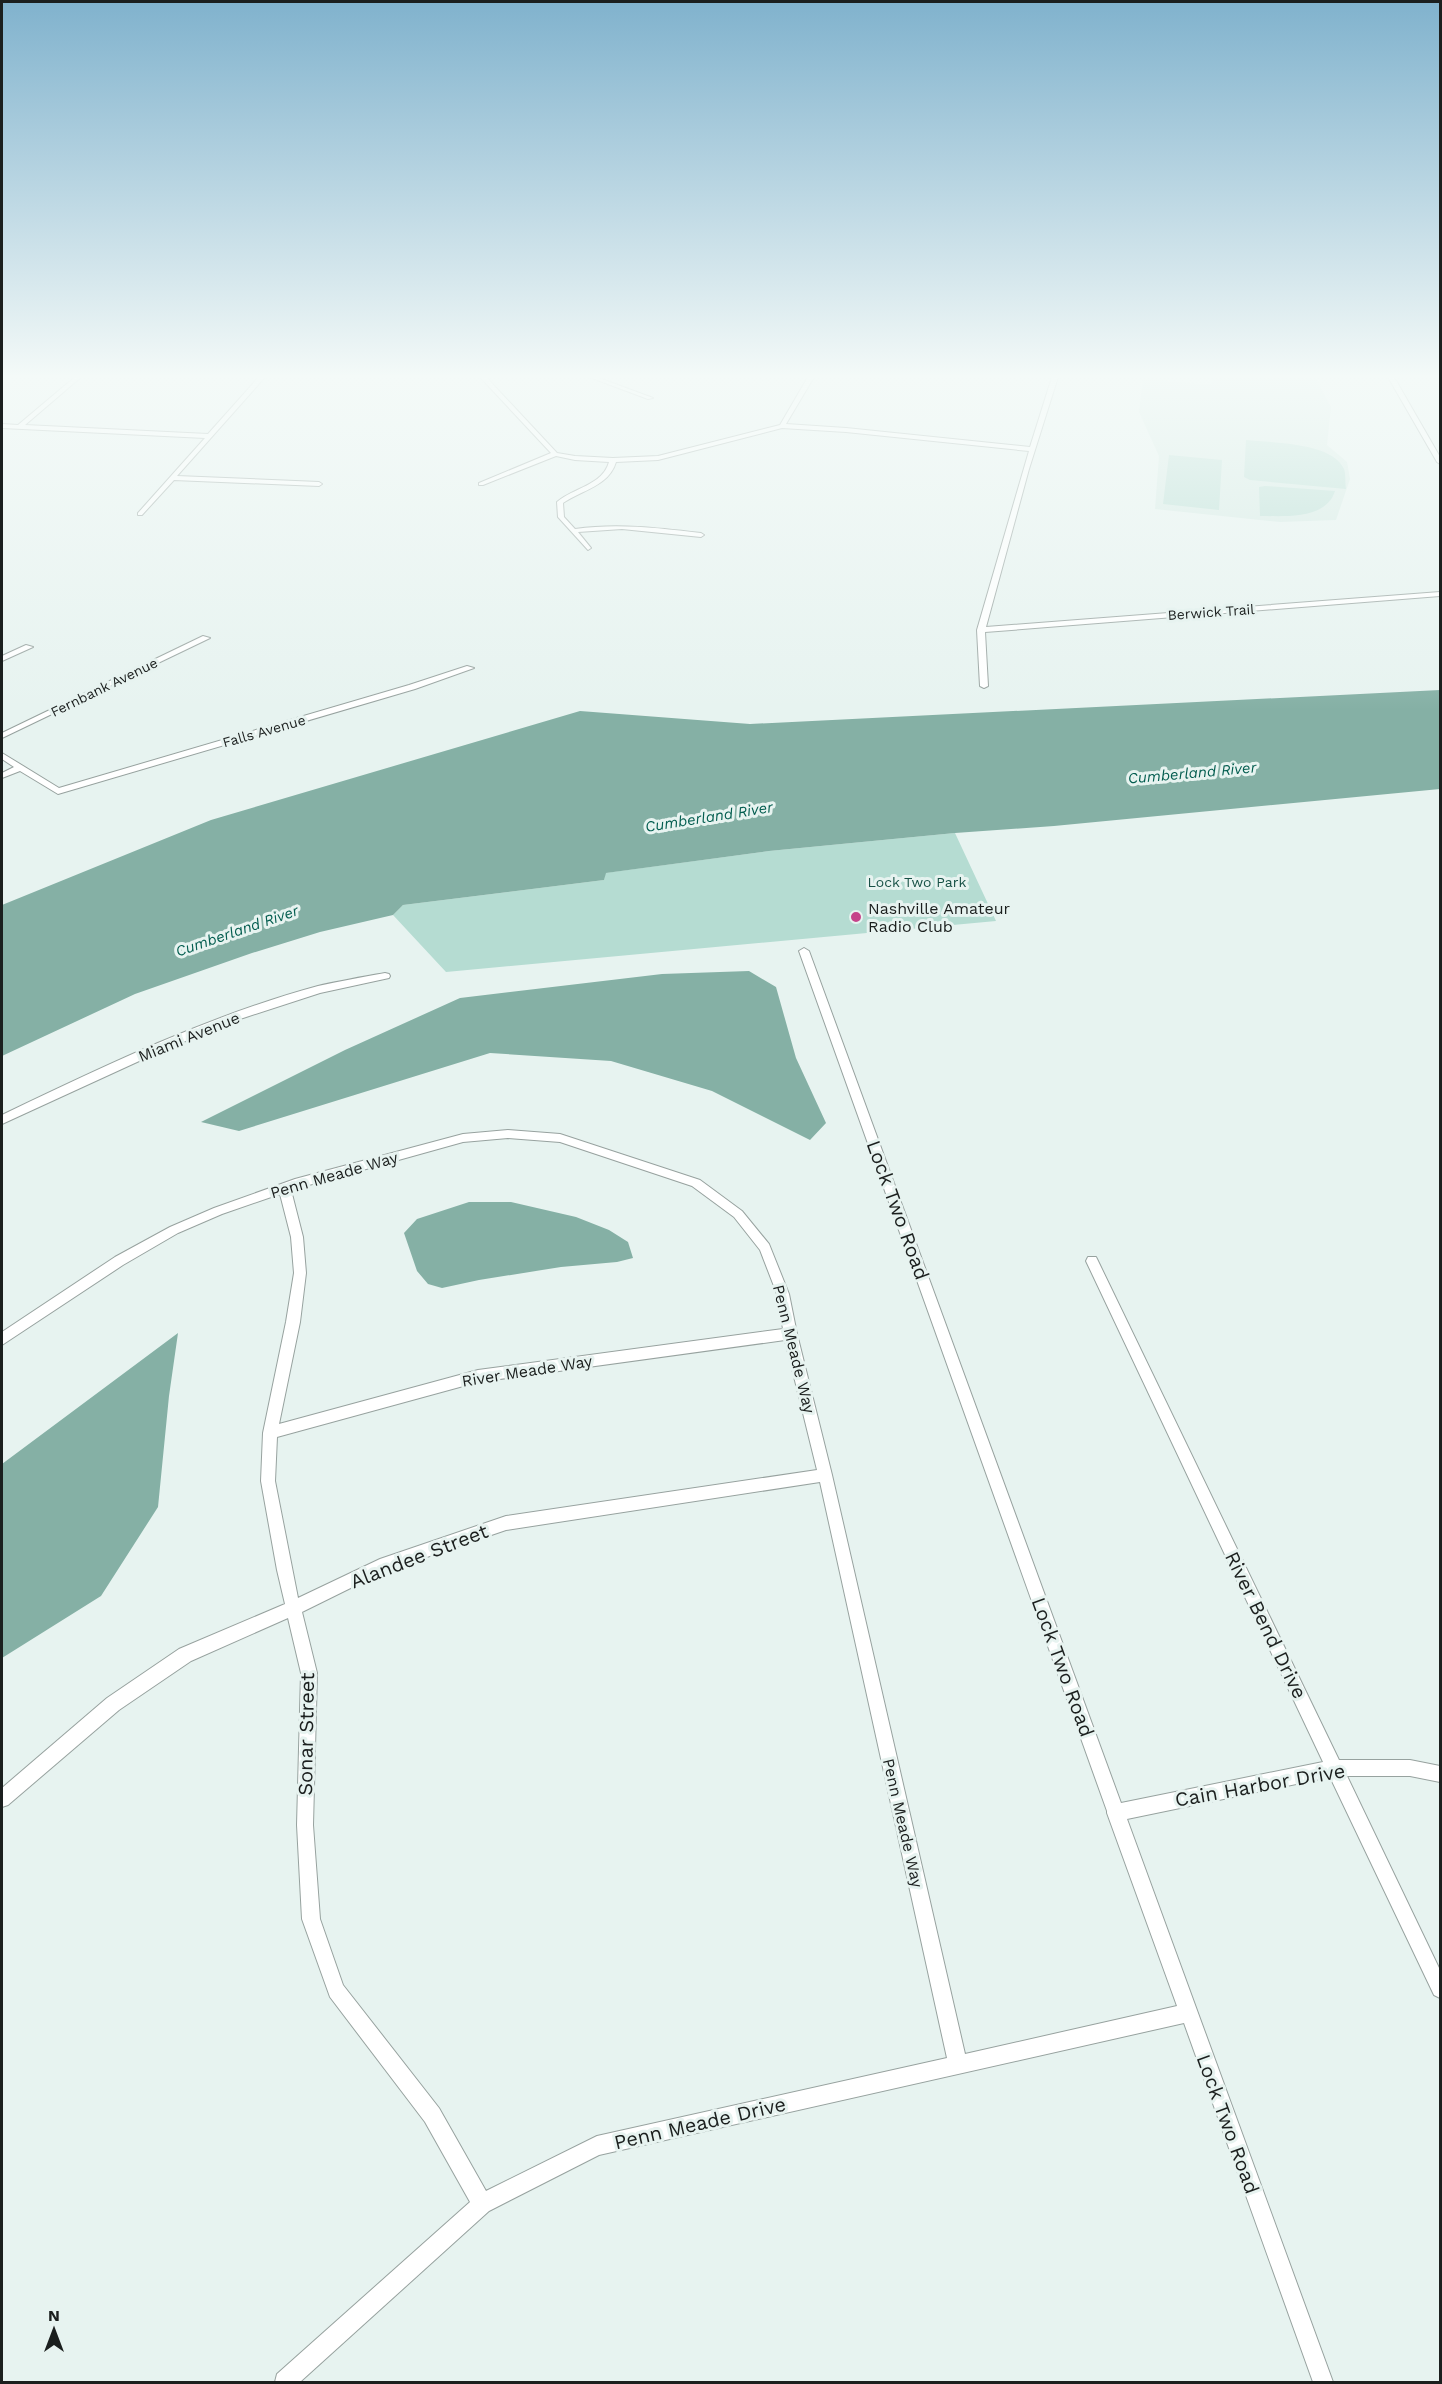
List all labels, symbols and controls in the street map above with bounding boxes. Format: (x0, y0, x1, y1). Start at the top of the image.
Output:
street label: Berwick Trail (1167, 601, 1256, 623)
street label: Fernbank Avenue (48, 654, 160, 720)
street label: Falls Avenue (221, 712, 307, 750)
water label: Cumberland River (1127, 758, 1258, 788)
water label: Cumberland River (644, 798, 775, 836)
park label: Lock Two Park (868, 874, 966, 890)
place label: Nashville Amateur Radio Club (868, 899, 1011, 936)
water label: Cumberland River (173, 901, 302, 961)
marker: Nashville Amateur Radio Club (849, 910, 863, 924)
street label: Miami Avenue (135, 1008, 243, 1066)
street label: Lock Two Road (862, 1137, 934, 1283)
street label: Penn Meade Way (268, 1147, 401, 1202)
street label: Penn Meade Way (769, 1283, 819, 1416)
street label: River Meade Way (460, 1351, 594, 1391)
street label: Alandee Street (347, 1518, 492, 1593)
street label: River Bend Drive (1220, 1547, 1312, 1703)
street label: Lock Two Road (1027, 1594, 1099, 1740)
street label: Sonar Street (293, 1672, 319, 1796)
street label: Penn Meade Way (879, 1757, 927, 1890)
street label: Cain Harbor Drive (1173, 1758, 1347, 1812)
street label: Lock Two Road (1192, 2051, 1264, 2197)
street label: Penn Meade Drive (612, 2092, 788, 2154)
north arrow (24, 2300, 84, 2360)
text: N (48, 2306, 60, 2325)

